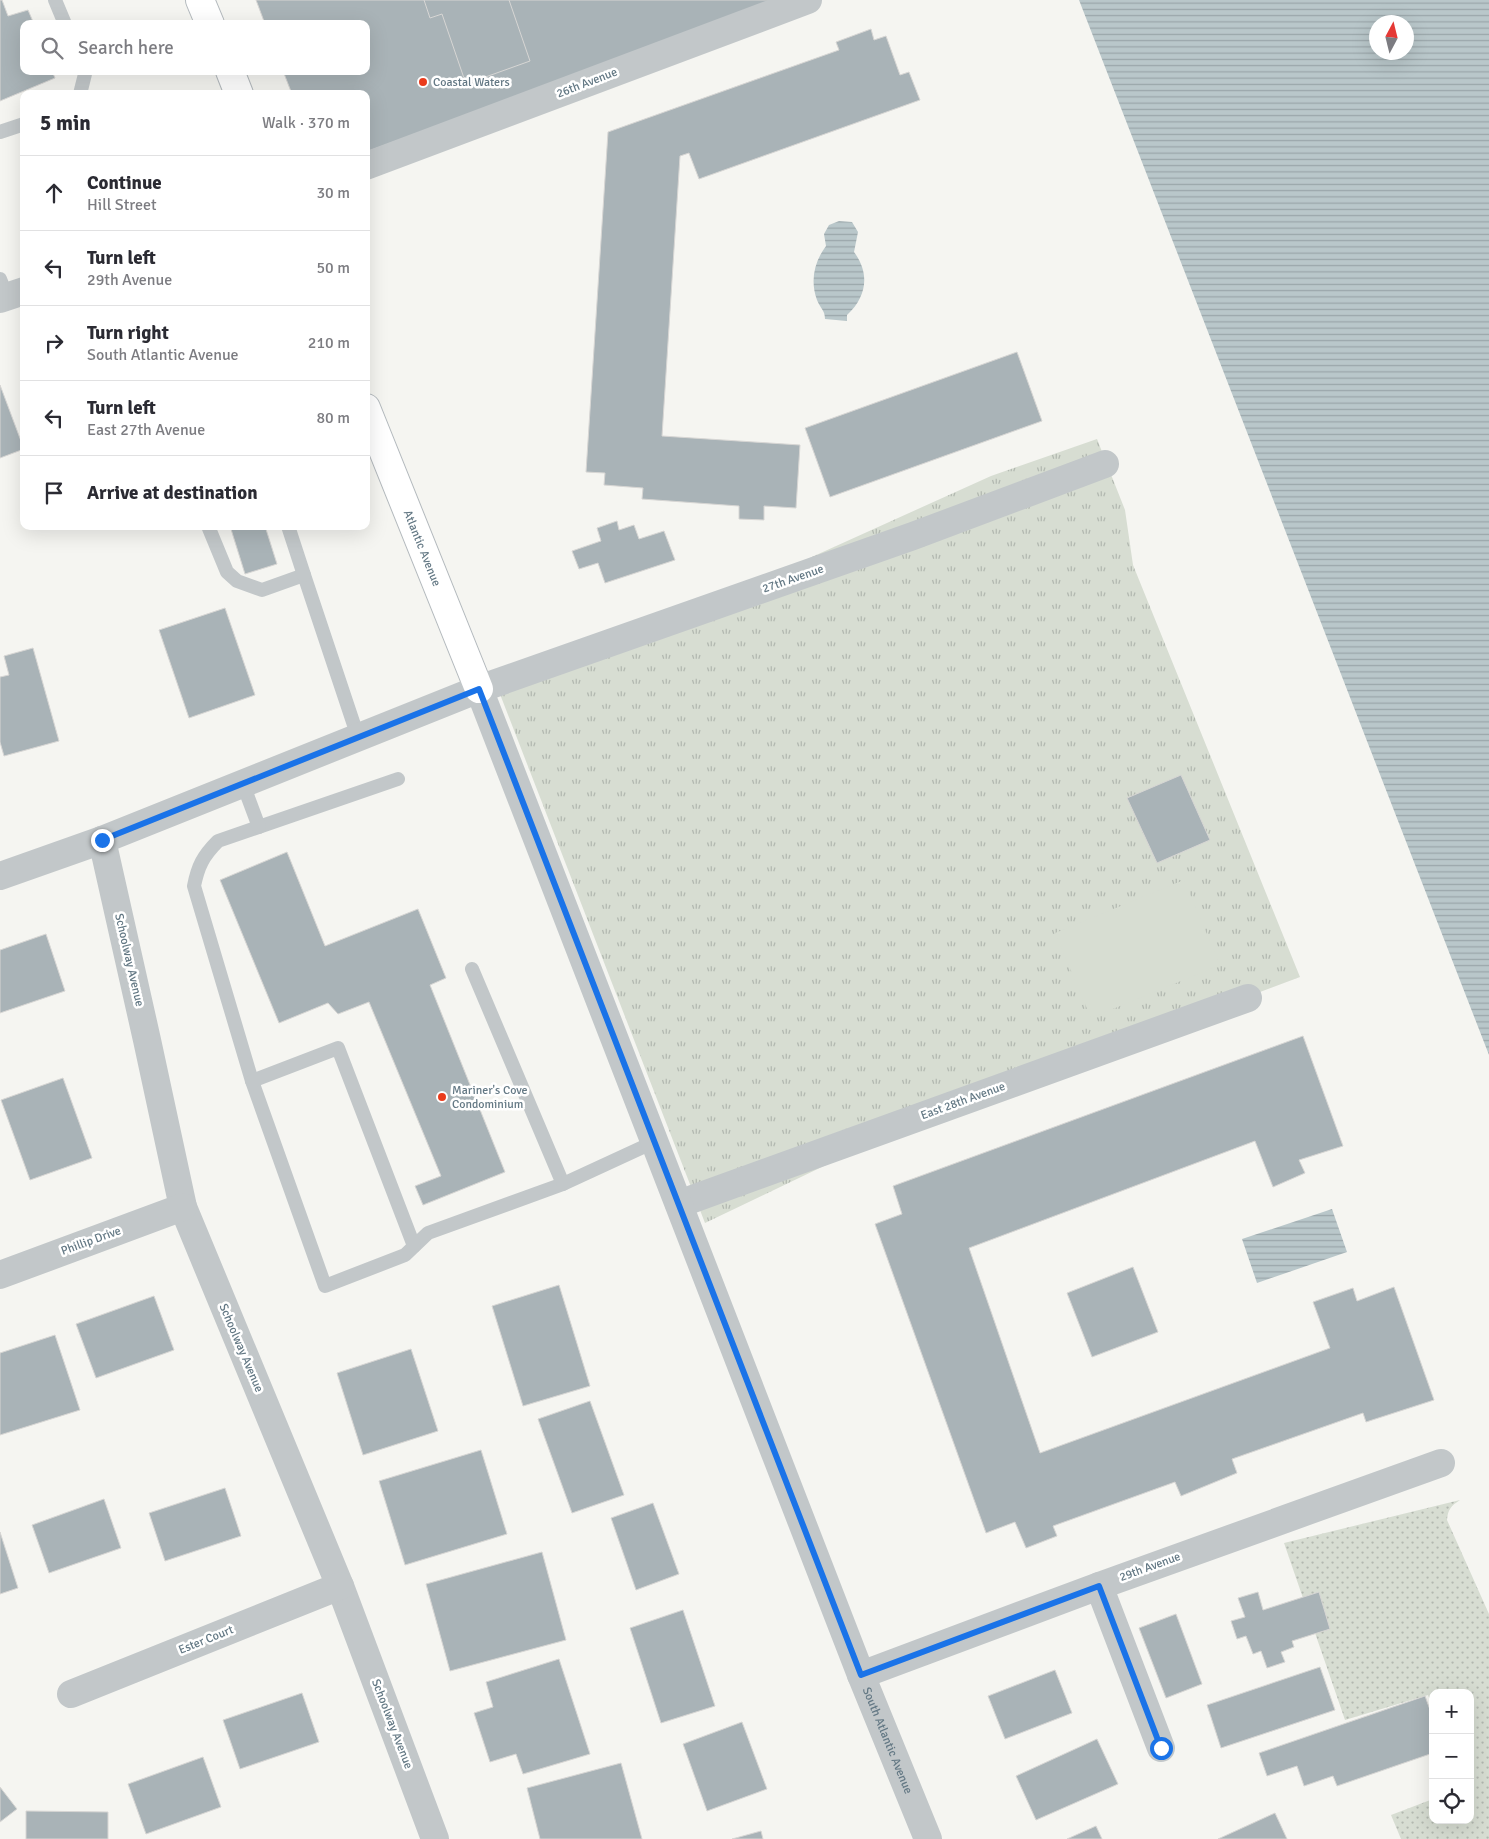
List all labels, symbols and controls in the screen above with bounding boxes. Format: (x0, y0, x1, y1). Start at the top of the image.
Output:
north arrow (1369, 15, 1414, 60)
search box (20, 20, 370, 75)
icon: search (38, 34, 66, 62)
text: Search here (78, 36, 174, 60)
street label: 26th Avenue (554, 65, 620, 101)
place label: Coastal Waters (433, 75, 510, 90)
marker: Coastal Waters (417, 76, 429, 88)
text: 5 min (40, 110, 91, 136)
text: Walk · 370 m (262, 113, 350, 133)
text: Continue (87, 171, 162, 195)
icon: ahead (40, 179, 68, 207)
text: 30 m (316, 183, 350, 203)
text: Hill Street (87, 195, 157, 215)
text: Turn left (87, 246, 156, 270)
icon: left (40, 254, 68, 282)
text: 50 m (316, 258, 350, 278)
text: 29th Avenue (87, 270, 172, 290)
text: Turn right (87, 321, 169, 345)
icon: right (40, 329, 68, 357)
text: 210 m (308, 333, 350, 353)
text: South Atlantic Avenue (87, 345, 239, 365)
text: Turn left (87, 396, 156, 420)
icon: left (40, 404, 68, 432)
text: 80 m (316, 408, 350, 428)
text: East 27th Avenue (87, 420, 205, 440)
icon: arrive (40, 479, 68, 507)
text: Arrive at destination (87, 481, 258, 505)
street label: Atlantic Avenue (400, 508, 444, 588)
street label: 27th Avenue (760, 562, 826, 596)
route end (91, 829, 114, 852)
street label: Schoolway Avenue (111, 912, 147, 1008)
street label: East 28th Avenue (919, 1079, 1007, 1123)
place label: Mariner's Cove Condominium (452, 1083, 528, 1112)
marker: Mariner's Cove Condominium (436, 1091, 448, 1103)
street label: Phillip Drive (59, 1223, 123, 1259)
street label: Schoolway Avenue (216, 1301, 266, 1395)
street label: 29th Avenue (1117, 1549, 1183, 1585)
street label: Ester Court (176, 1622, 236, 1658)
street label: Schoolway Avenue (368, 1677, 416, 1771)
street label: South Atlantic Avenue (859, 1685, 916, 1796)
map controls (1429, 1689, 1474, 1824)
button: + (1429, 1689, 1474, 1734)
button: − (1429, 1734, 1474, 1779)
route start (1150, 1737, 1173, 1760)
button: locate (1429, 1779, 1474, 1824)

